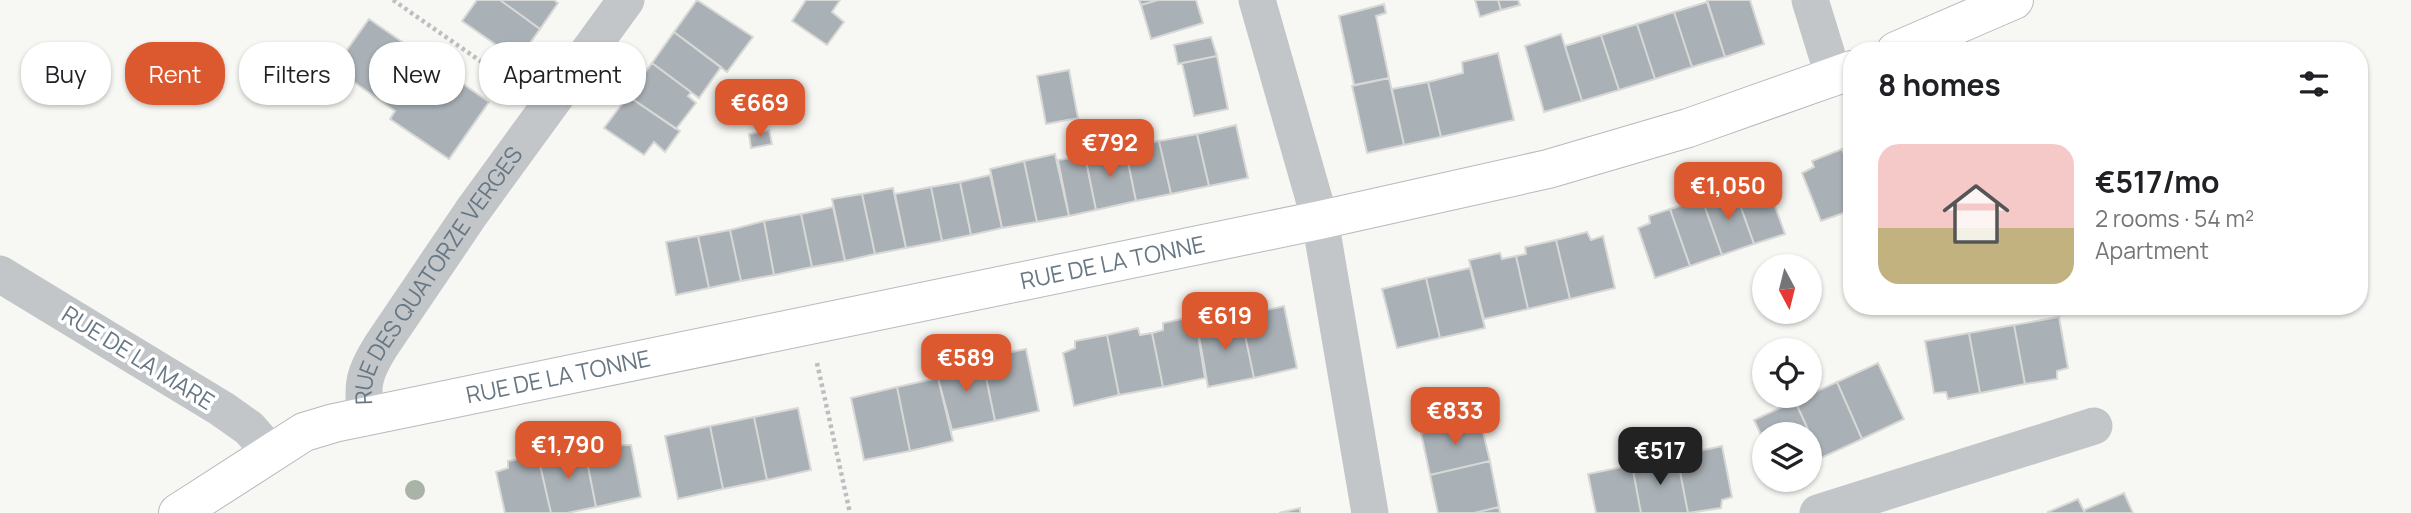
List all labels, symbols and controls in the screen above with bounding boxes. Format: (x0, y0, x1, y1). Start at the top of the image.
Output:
chip: Buy (21, 42, 111, 105)
chip: Rent (125, 42, 225, 105)
chip: Filters (239, 42, 355, 105)
chip: New (369, 42, 465, 105)
chip: Apartment (479, 42, 646, 105)
text: 8 homes (1878, 64, 2001, 105)
icon: filters (2295, 65, 2333, 103)
pin: €669 (719, 80, 801, 139)
text: €669 (731, 86, 789, 118)
pin: €792 (1069, 120, 1151, 179)
text: €792 (1082, 126, 1138, 158)
street label: RUE DES QUATORZE VERGES (347, 140, 529, 406)
text: €517/mo (2095, 161, 2220, 202)
pin: €1,050 (1671, 162, 1785, 222)
text: €1,050 (1690, 169, 1766, 201)
icon: home (1934, 172, 2018, 256)
text: 2 rooms · 54 m² (2095, 202, 2254, 234)
street label: RUE DE LA TONNE (1017, 227, 1207, 296)
text: Apartment (2095, 234, 2209, 266)
north arrow (1752, 254, 1822, 324)
map controls (1752, 254, 1822, 492)
pin: €619 (1184, 292, 1266, 352)
street label: RUE DE LA MARE (56, 297, 221, 417)
text: €619 (1198, 299, 1252, 331)
pin: €589 (925, 334, 1007, 394)
button: locate (1752, 338, 1822, 408)
street label: RUE DE LA TONNE (463, 341, 653, 410)
text: €589 (937, 341, 995, 373)
pin: €833 (1414, 388, 1496, 447)
text: €833 (1427, 394, 1483, 426)
pin: €1,790 (511, 421, 625, 481)
button: layers (1752, 422, 1822, 492)
text: €1,790 (531, 428, 605, 460)
pin: €517 (1619, 428, 1701, 487)
text: €517 (1634, 434, 1686, 466)

